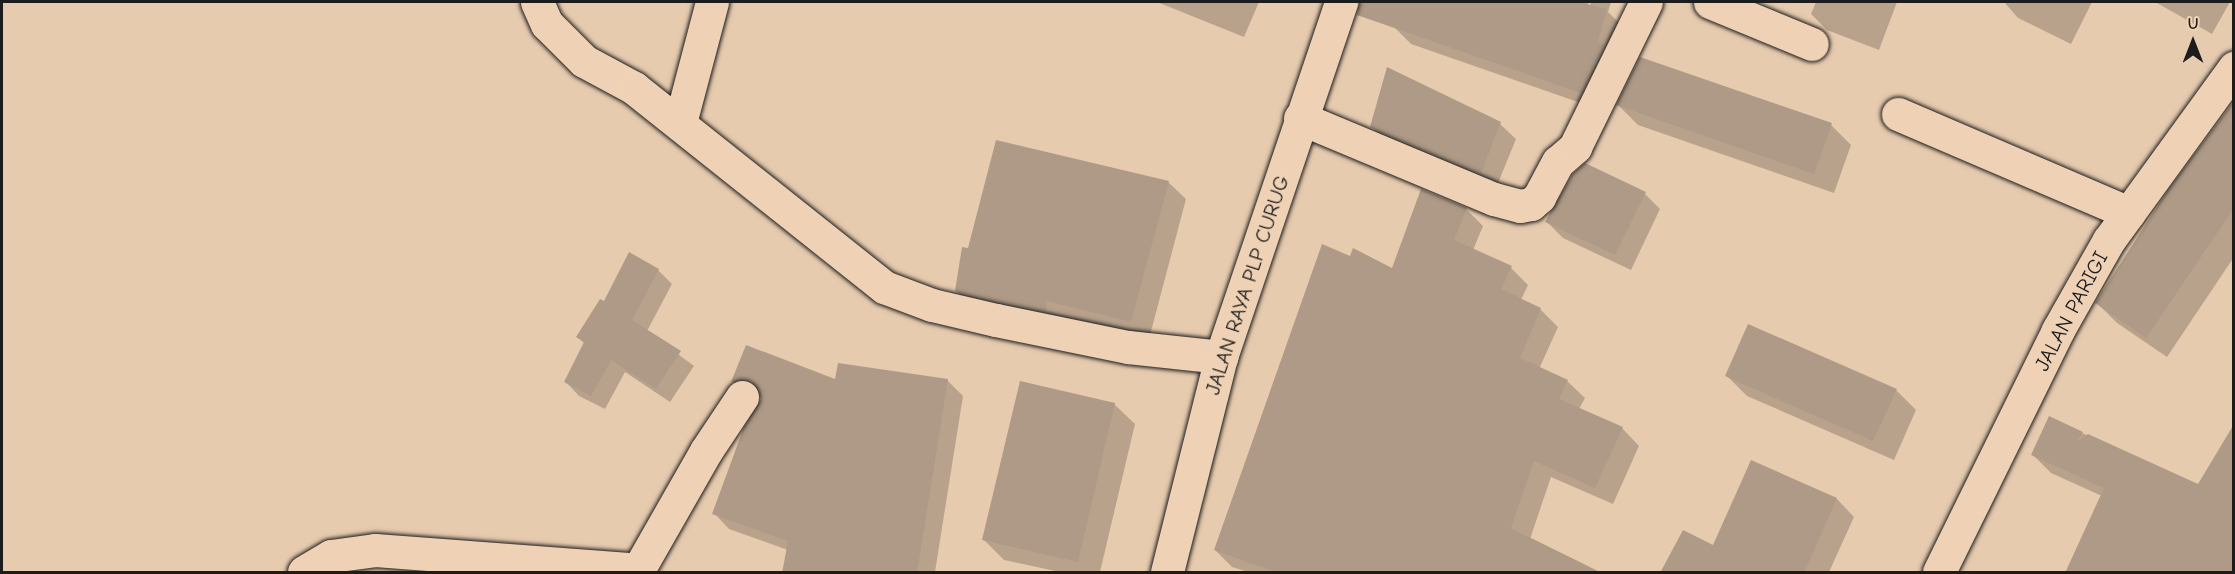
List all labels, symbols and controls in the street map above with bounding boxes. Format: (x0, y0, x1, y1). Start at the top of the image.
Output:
north arrow (2163, 12, 2223, 72)
text: U (2188, 15, 2198, 33)
street label: JALAN RAYA PLP CURUG (1200, 172, 1294, 398)
street label: JALAN PARIGI (2029, 247, 2113, 375)

